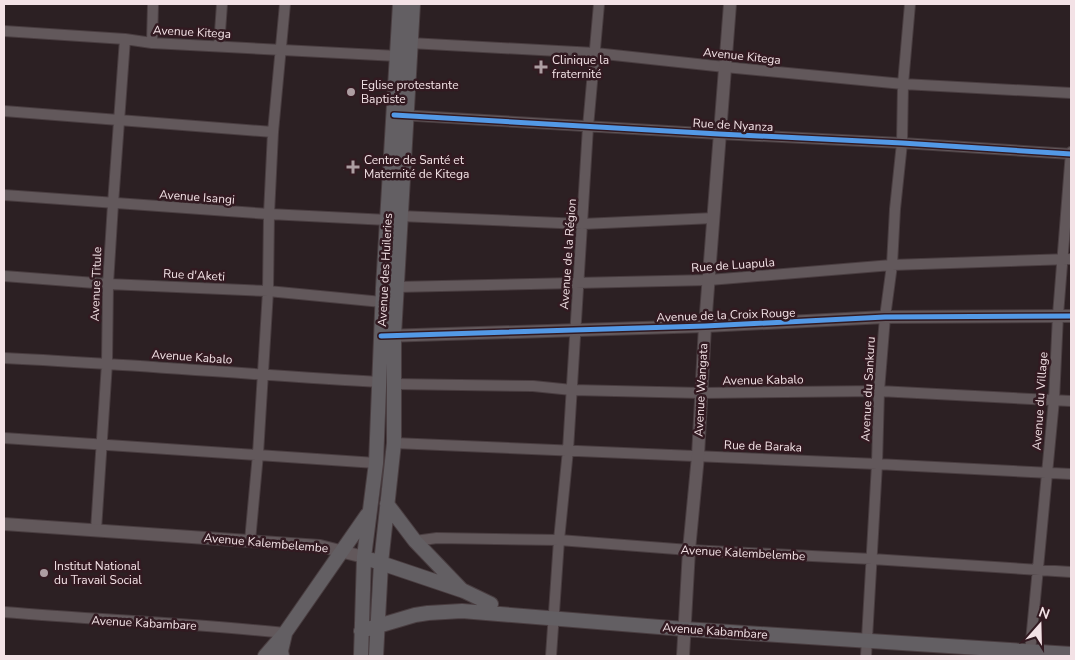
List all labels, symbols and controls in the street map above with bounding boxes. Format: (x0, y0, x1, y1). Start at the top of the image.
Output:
street label: Avenue Kitega (153, 22, 231, 42)
street label: Avenue Kitega (702, 44, 782, 68)
place label: Clinique la fraternité (552, 52, 609, 82)
marker: Clinique la fraternité (534, 60, 548, 74)
place label: Eglise protestante Baptiste (361, 77, 459, 107)
marker: Eglise protestante Baptiste (345, 86, 357, 98)
street label: Rue de Nyanza (692, 115, 774, 135)
place label: Centre de Santé et Maternité de Kitega (364, 152, 469, 182)
marker: Centre de Santé et Maternité de Kitega (346, 160, 360, 174)
street label: Avenue Isangi (159, 186, 235, 208)
street label: Avenue de la Région (556, 198, 580, 310)
street label: Avenue des Huileries (374, 212, 396, 327)
street label: Avenue Titule (87, 246, 105, 322)
street label: Rue de Luapula (691, 254, 775, 276)
street label: Rue d'Aketi (163, 265, 225, 285)
street label: Avenue de la Croix Rouge (656, 305, 796, 325)
street label: Avenue du Sankuru (857, 336, 879, 442)
street label: Avenue Wangata (691, 343, 711, 437)
street label: Avenue Kabalo (151, 346, 233, 368)
street label: Avenue du Village (1029, 351, 1051, 451)
street label: Avenue Kabalo (722, 371, 804, 389)
street label: Rue de Baraka (724, 437, 802, 455)
street label: Avenue Kalembelembe (203, 530, 329, 556)
street label: Avenue Kalembelembe (680, 542, 806, 564)
place label: Institut National du Travail Social (54, 558, 142, 588)
marker: Institut National du Travail Social (38, 567, 50, 579)
north arrow (1015, 600, 1065, 650)
text: N (1036, 603, 1052, 624)
street label: Avenue Kabambare (91, 612, 197, 634)
street label: Avenue Kabambare (662, 619, 768, 643)

